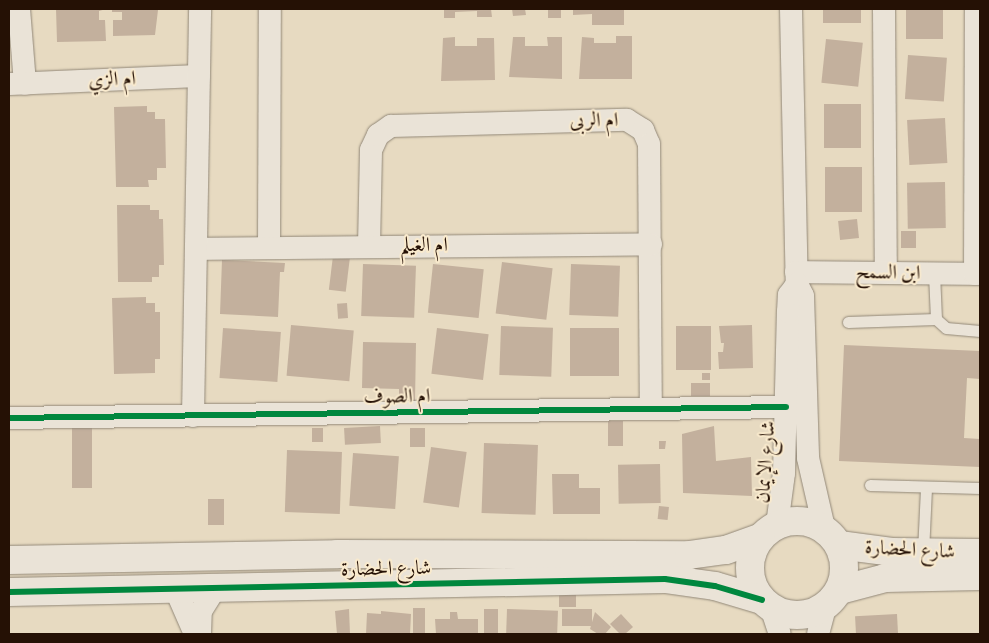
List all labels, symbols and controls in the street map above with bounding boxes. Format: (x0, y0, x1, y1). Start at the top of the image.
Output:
street label: ام الزي (88, 67, 136, 93)
street label: ام الربى (570, 109, 618, 133)
street label: ام الغيلم (400, 233, 448, 257)
street label: ابن السمح (855, 260, 921, 286)
street label: ام الصوف (364, 384, 430, 410)
street label: شارع الإيمان (751, 420, 781, 504)
street label: شارع الحضارة (864, 536, 956, 564)
street label: شارع الحضارة (341, 556, 431, 582)

